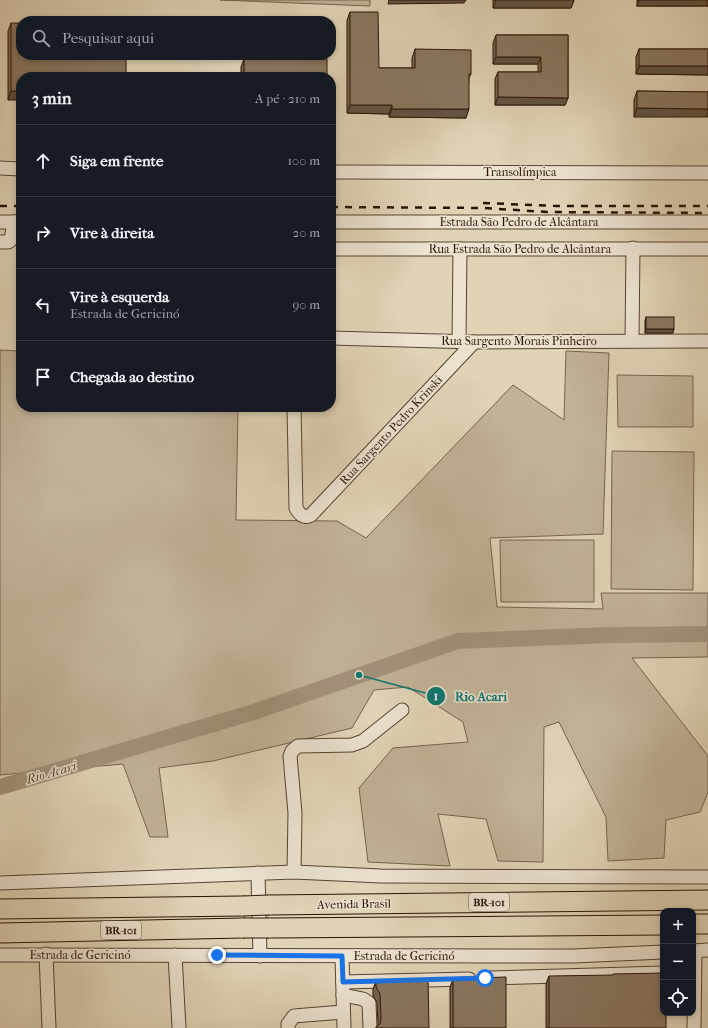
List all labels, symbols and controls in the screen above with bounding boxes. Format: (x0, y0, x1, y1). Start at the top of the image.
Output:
search box (16, 16, 336, 60)
icon: search (30, 27, 52, 49)
text: Pesquisar aqui (62, 29, 154, 47)
text: 3 min (32, 88, 72, 108)
text: A pé · 210 m (255, 91, 320, 106)
icon: ahead (32, 150, 54, 172)
text: Siga em frente (70, 152, 163, 170)
text: 100 m (287, 153, 320, 168)
street label: Transolímpica (484, 165, 557, 179)
street label: Estrada São Pedro de Alcântara (439, 215, 599, 229)
icon: right (32, 222, 54, 244)
text: Vire à direita (70, 224, 154, 242)
text: 20 m (293, 225, 320, 240)
street label: Rua Estrada São Pedro de Alcântara (429, 242, 612, 256)
text: Vire à esquerda (70, 288, 169, 306)
icon: left (32, 294, 54, 316)
text: 90 m (292, 297, 320, 312)
text: Estrada de Gericinó (70, 306, 180, 321)
street label: Rua Sargento Morais Pinheiro (441, 334, 597, 348)
icon: arrive (32, 366, 54, 388)
text: Chegada ao destino (70, 368, 194, 386)
street label: Rua Sargento Pedro Krinski (337, 372, 446, 487)
callout: Rio Acari (426, 684, 515, 709)
text: 1 (434, 689, 438, 703)
text: Rio Acari (455, 689, 507, 704)
water label: Rio Acari (23, 758, 79, 787)
road number: BR-101 (469, 893, 509, 911)
street label: Avenida Brasil (316, 896, 392, 912)
map controls (660, 908, 696, 1016)
button: + (660, 908, 696, 944)
road number: BR-101 (101, 921, 141, 939)
button: − (660, 944, 696, 980)
route end (208, 946, 226, 964)
street label: Estrada de Gericinó (29, 948, 131, 962)
street label: Estrada de Gericinó (353, 949, 455, 963)
route start (476, 969, 494, 987)
button: locate (660, 980, 696, 1016)

